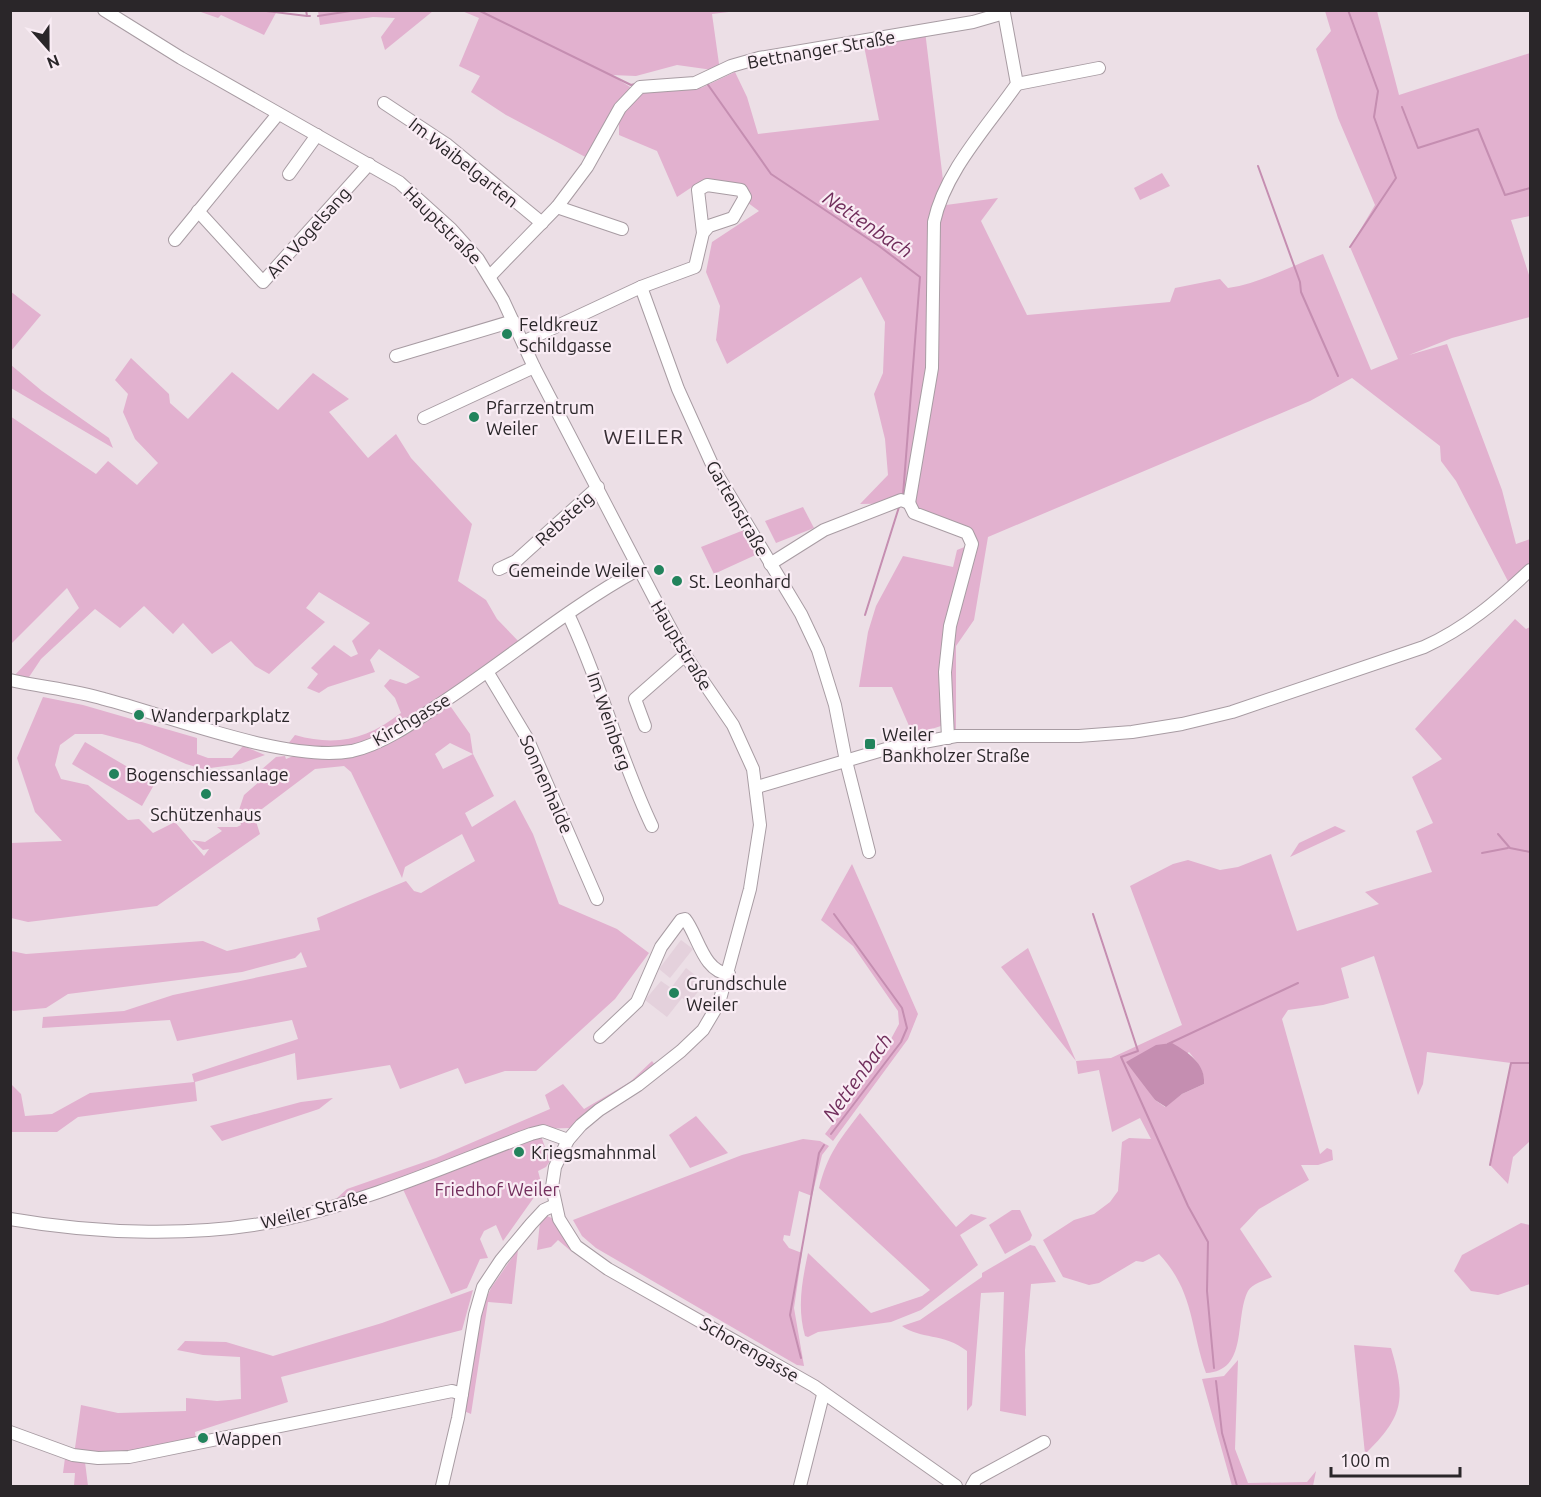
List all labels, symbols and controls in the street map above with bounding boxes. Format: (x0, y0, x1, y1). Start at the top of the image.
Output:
north arrow (18, 18, 78, 78)
street label: Bettnanger Straße (745, 26, 897, 72)
text: N (45, 51, 62, 73)
street label: Im Waibelgarten (405, 113, 523, 211)
street label: Am Vogelsang (262, 182, 354, 282)
street label: Hauptstraße (400, 182, 486, 268)
water label: Nettenbach (819, 186, 917, 262)
place label: Feldkreuz Schildgasse (519, 314, 612, 355)
marker: Feldkreuz Schildgasse (500, 327, 514, 341)
place label: Pfarrzentrum Weiler (486, 397, 595, 438)
marker: Pfarrzentrum Weiler (467, 410, 481, 424)
district label: WEILER (603, 424, 685, 448)
street label: Gartenstraße (703, 457, 773, 559)
street label: Rebsteig (531, 487, 597, 549)
place label: Gemeinde Weiler (508, 560, 647, 580)
marker: Gemeinde Weiler (652, 563, 666, 577)
place label: St. Leonhard (689, 571, 791, 591)
marker: St. Leonhard (670, 574, 684, 588)
street label: Hauptstraße (647, 596, 717, 694)
street label: Im Weinberg (584, 669, 636, 773)
street label: Kirchgasse (369, 689, 453, 749)
place label: Wanderparkplatz (151, 705, 290, 725)
marker: Wanderparkplatz (132, 708, 146, 722)
place label: Weiler Bankholzer Straße (882, 724, 1030, 765)
street label: Sonnenhalde (516, 732, 578, 836)
marker: Weiler Bankholzer Straße (863, 737, 877, 751)
place label: Bogenschiessanlage (126, 764, 289, 784)
marker: Bogenschiessanlage (107, 767, 121, 781)
marker: Schützenhaus (199, 787, 213, 801)
place label: Schützenhaus (150, 804, 262, 824)
place label: Grundschule Weiler (686, 973, 787, 1014)
marker: Grundschule Weiler (667, 986, 681, 1000)
water label: Nettenbach (817, 1029, 897, 1125)
place label: Kriegsmahnmal (531, 1142, 656, 1162)
marker: Kriegsmahnmal (512, 1145, 526, 1159)
park label: Friedhof Weiler (435, 1179, 560, 1199)
street label: Weiler Straße (258, 1186, 370, 1232)
street label: Schorengasse (697, 1313, 803, 1385)
place label: Wappen (215, 1428, 282, 1448)
marker: Wappen (196, 1431, 210, 1445)
scale bar (1331, 1440, 1460, 1478)
text: 100 m (1340, 1450, 1390, 1470)

